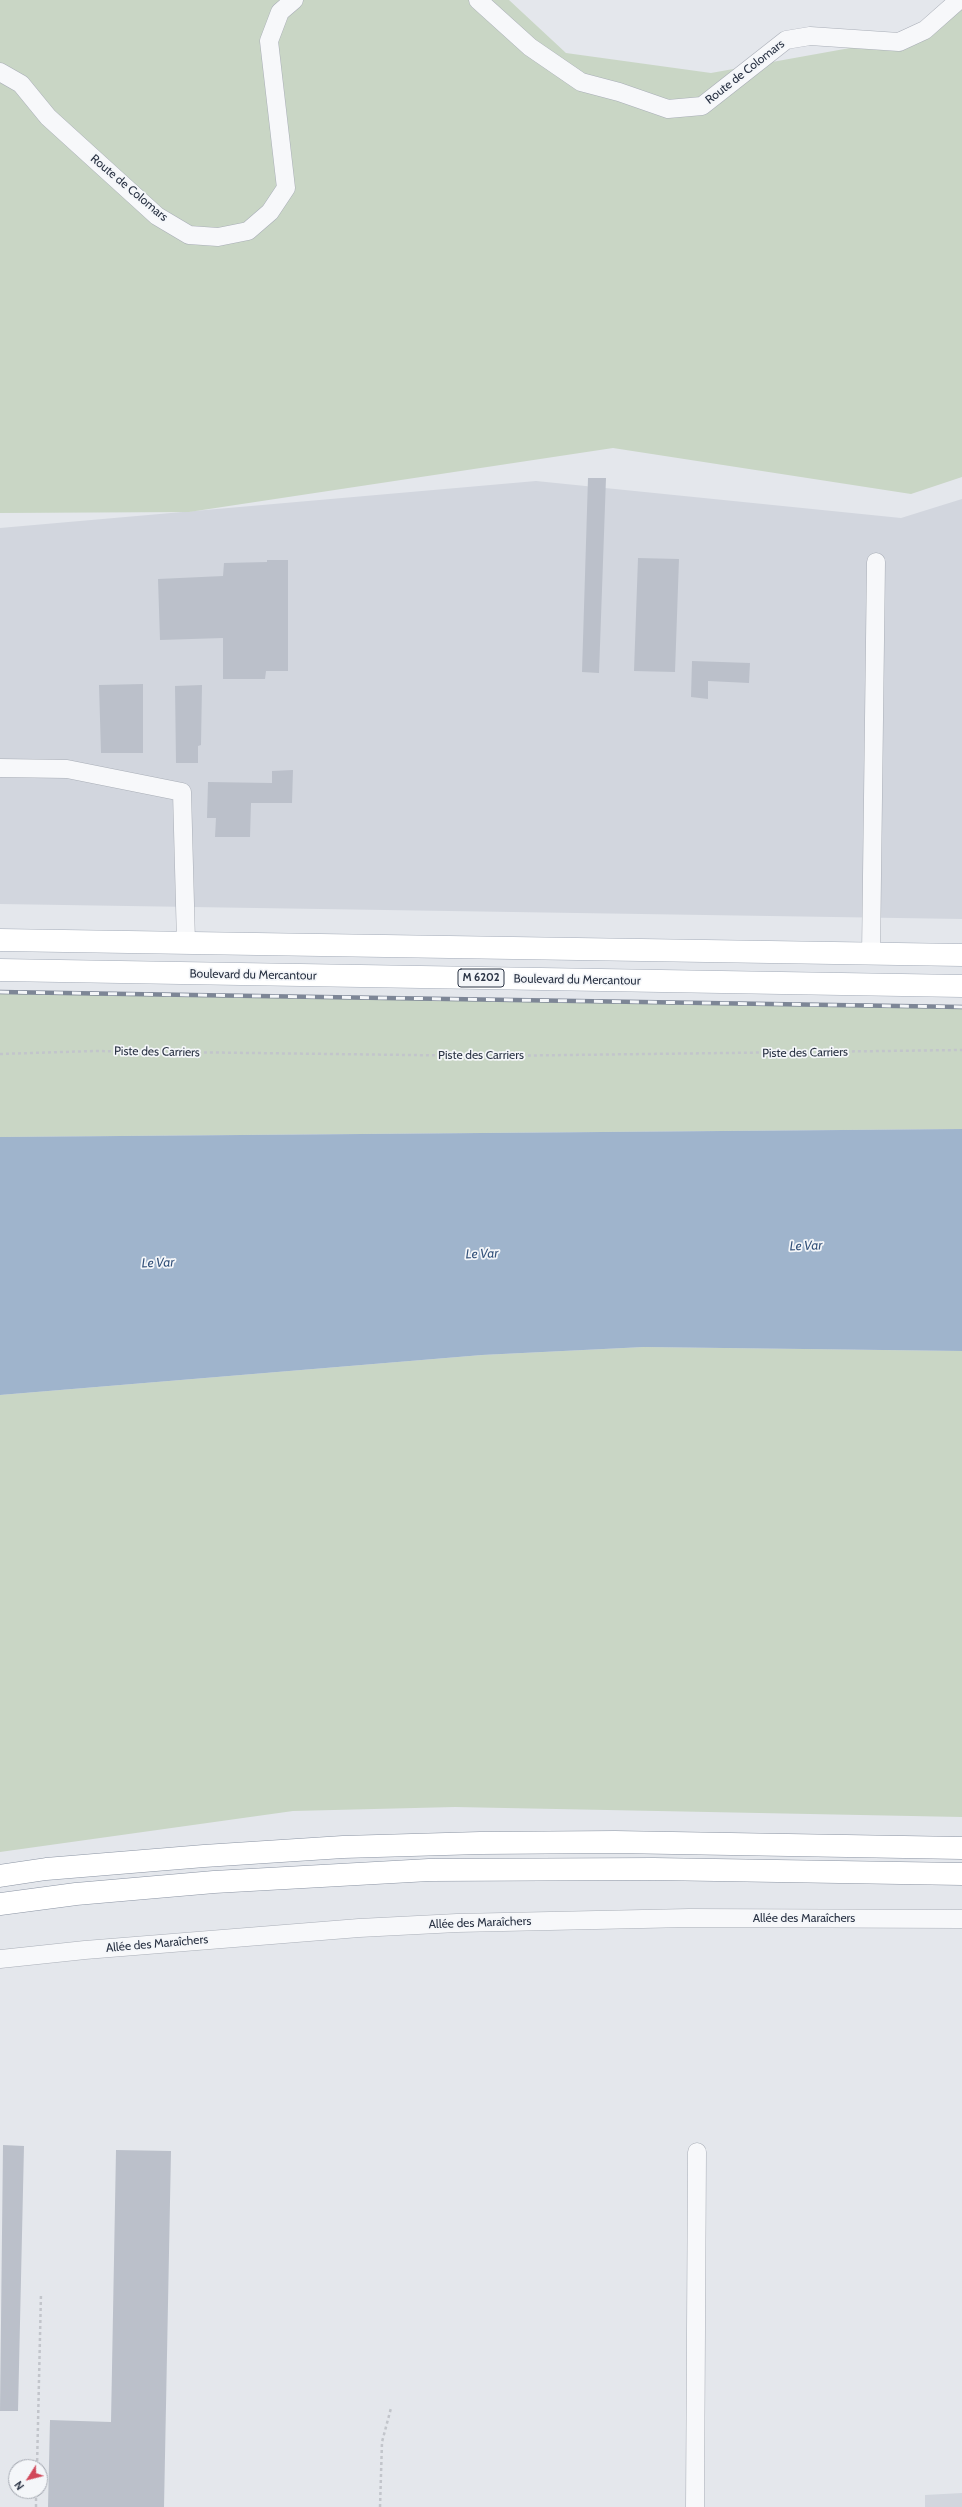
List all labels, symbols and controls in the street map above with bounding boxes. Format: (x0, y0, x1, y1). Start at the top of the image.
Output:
street label: Route de Colomars (703, 37, 787, 107)
street label: Route de Colomars (87, 151, 171, 225)
street label: Boulevard du Mercantour (189, 967, 317, 983)
road number: M 6202 (458, 969, 504, 987)
street label: Boulevard du Mercantour (513, 972, 641, 988)
street label: Piste des Carriers (114, 1044, 200, 1060)
street label: Piste des Carriers (762, 1045, 848, 1061)
street label: Piste des Carriers (438, 1048, 524, 1062)
water label: Le Var (789, 1238, 823, 1254)
water label: Le Var (465, 1246, 499, 1262)
water label: Le Var (141, 1255, 175, 1271)
street label: Allée des Maraîchers (753, 1911, 855, 1925)
street label: Allée des Maraîchers (428, 1914, 532, 1932)
street label: Allée des Maraîchers (105, 1932, 209, 1956)
north arrow (8, 2459, 48, 2499)
text: N (11, 2478, 27, 2493)

